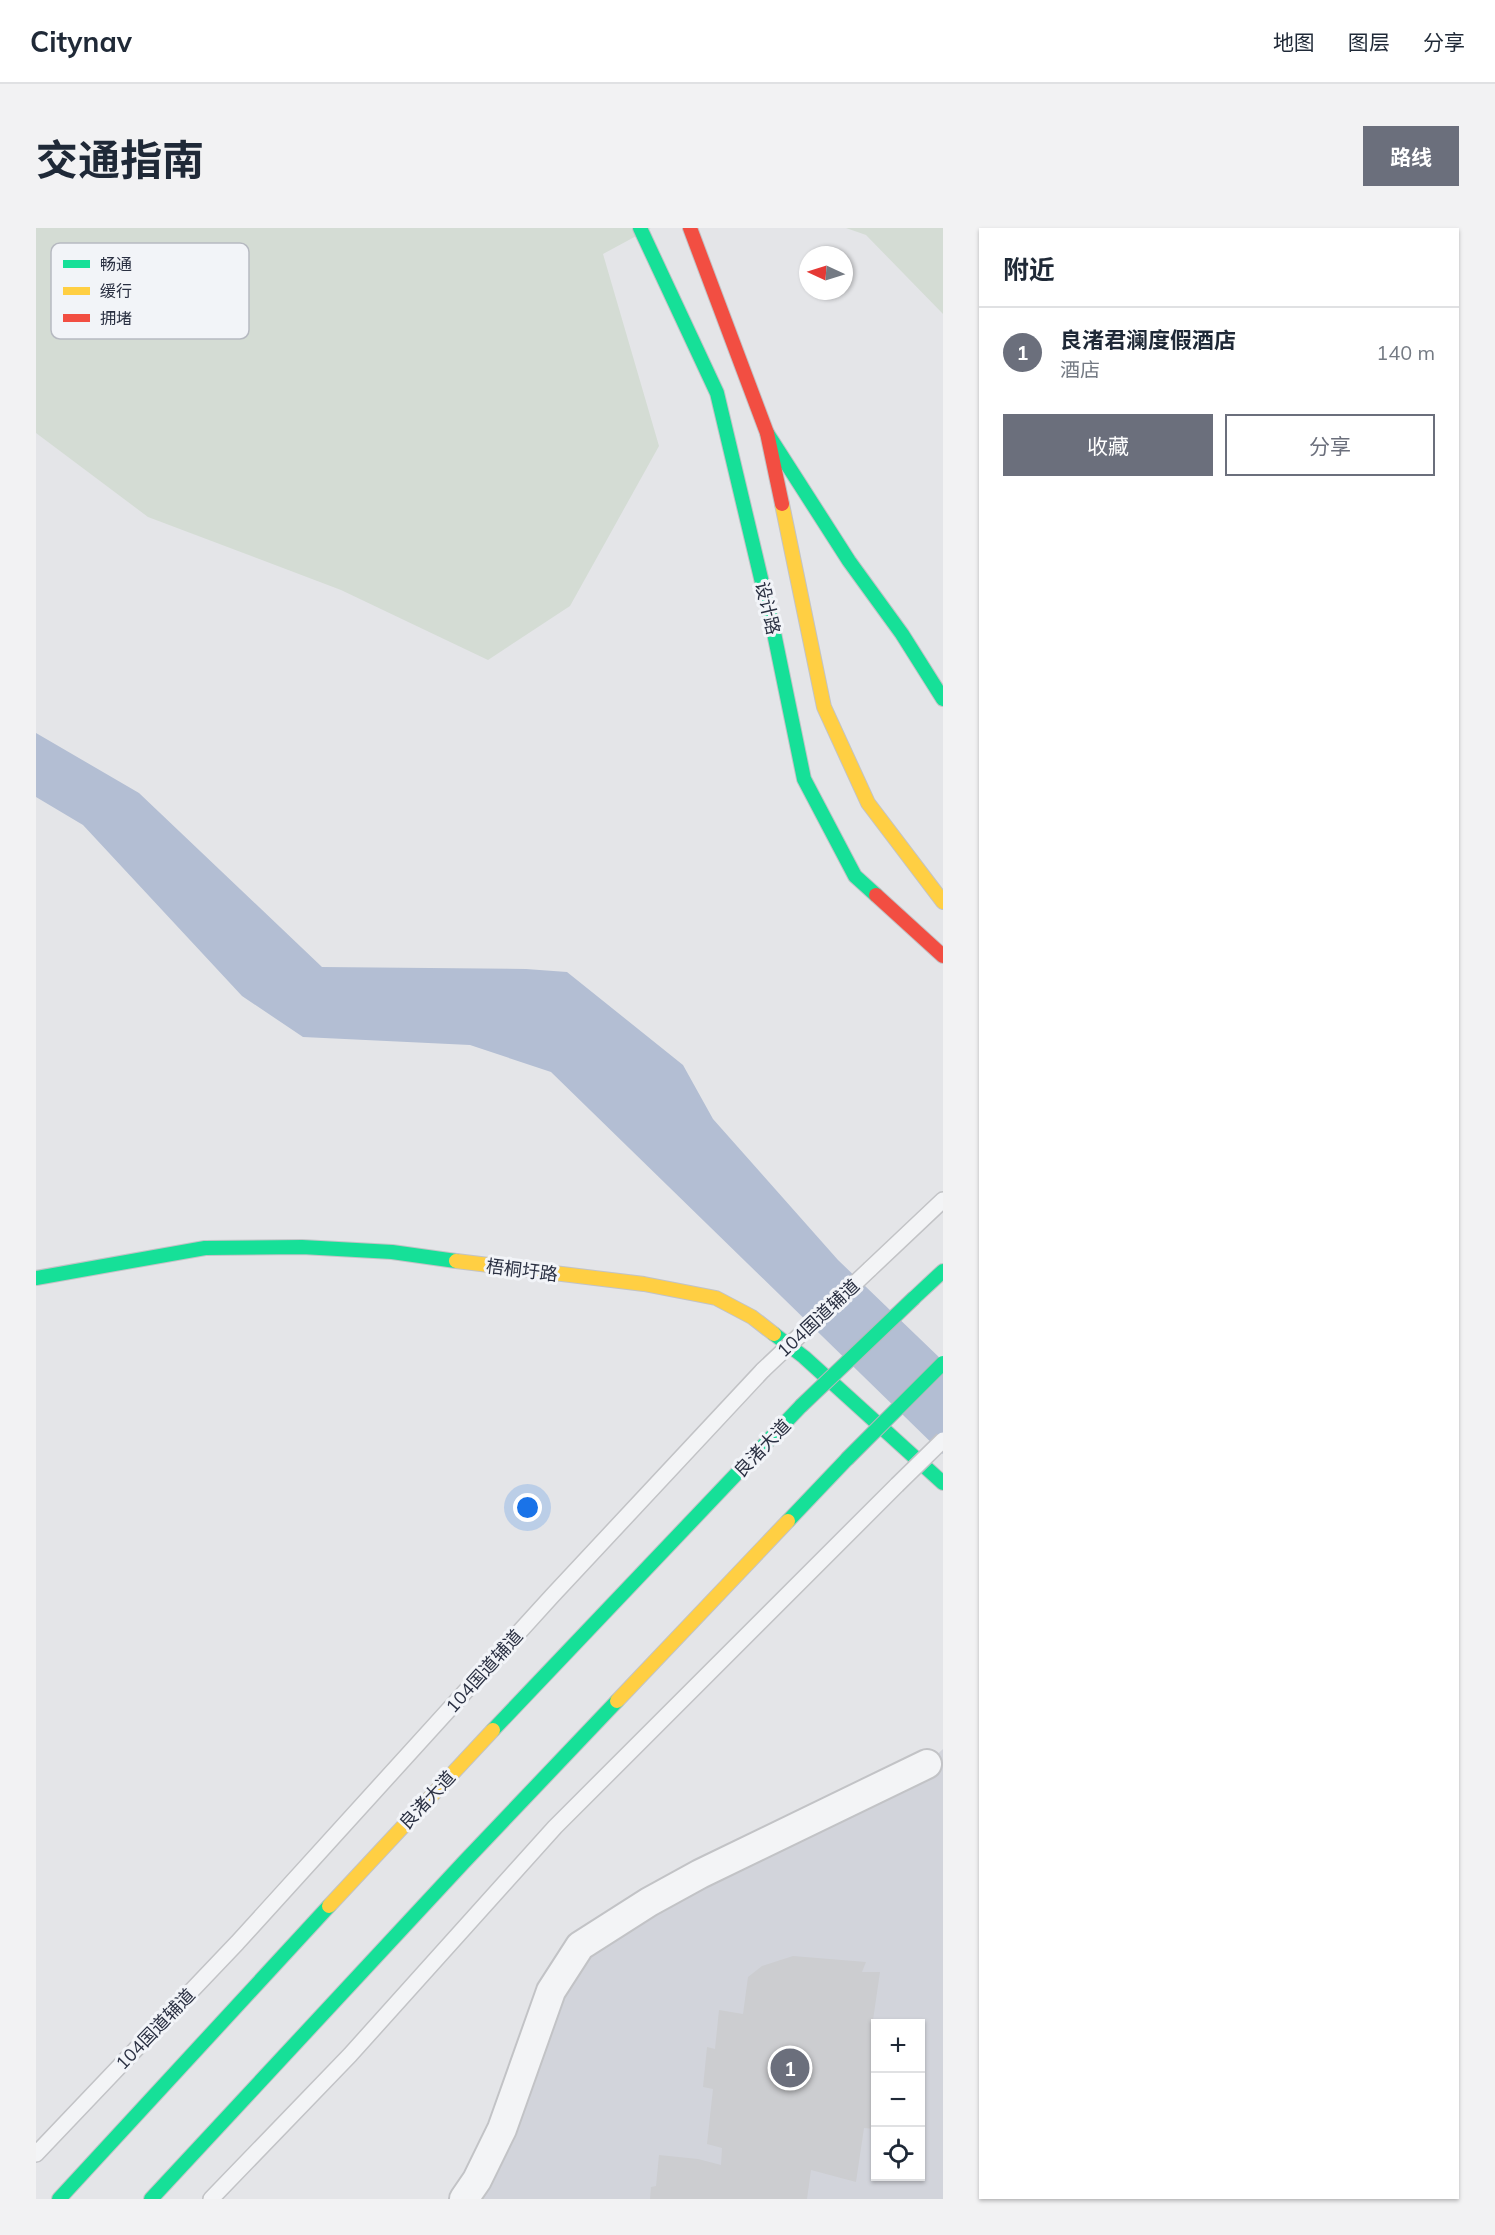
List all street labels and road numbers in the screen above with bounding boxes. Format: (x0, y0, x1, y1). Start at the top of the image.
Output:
street label: 设计路 (751, 579, 785, 637)
street label: 梧桐圩路 (485, 1254, 559, 1286)
street label: 104国道辅道 (772, 1274, 864, 1362)
street label: 良渚大道 (729, 1414, 795, 1482)
street label: 104国道辅道 (441, 1625, 527, 1717)
street label: 良渚大道 (394, 1766, 460, 1834)
street label: 104国道辅道 (110, 1983, 200, 2075)

